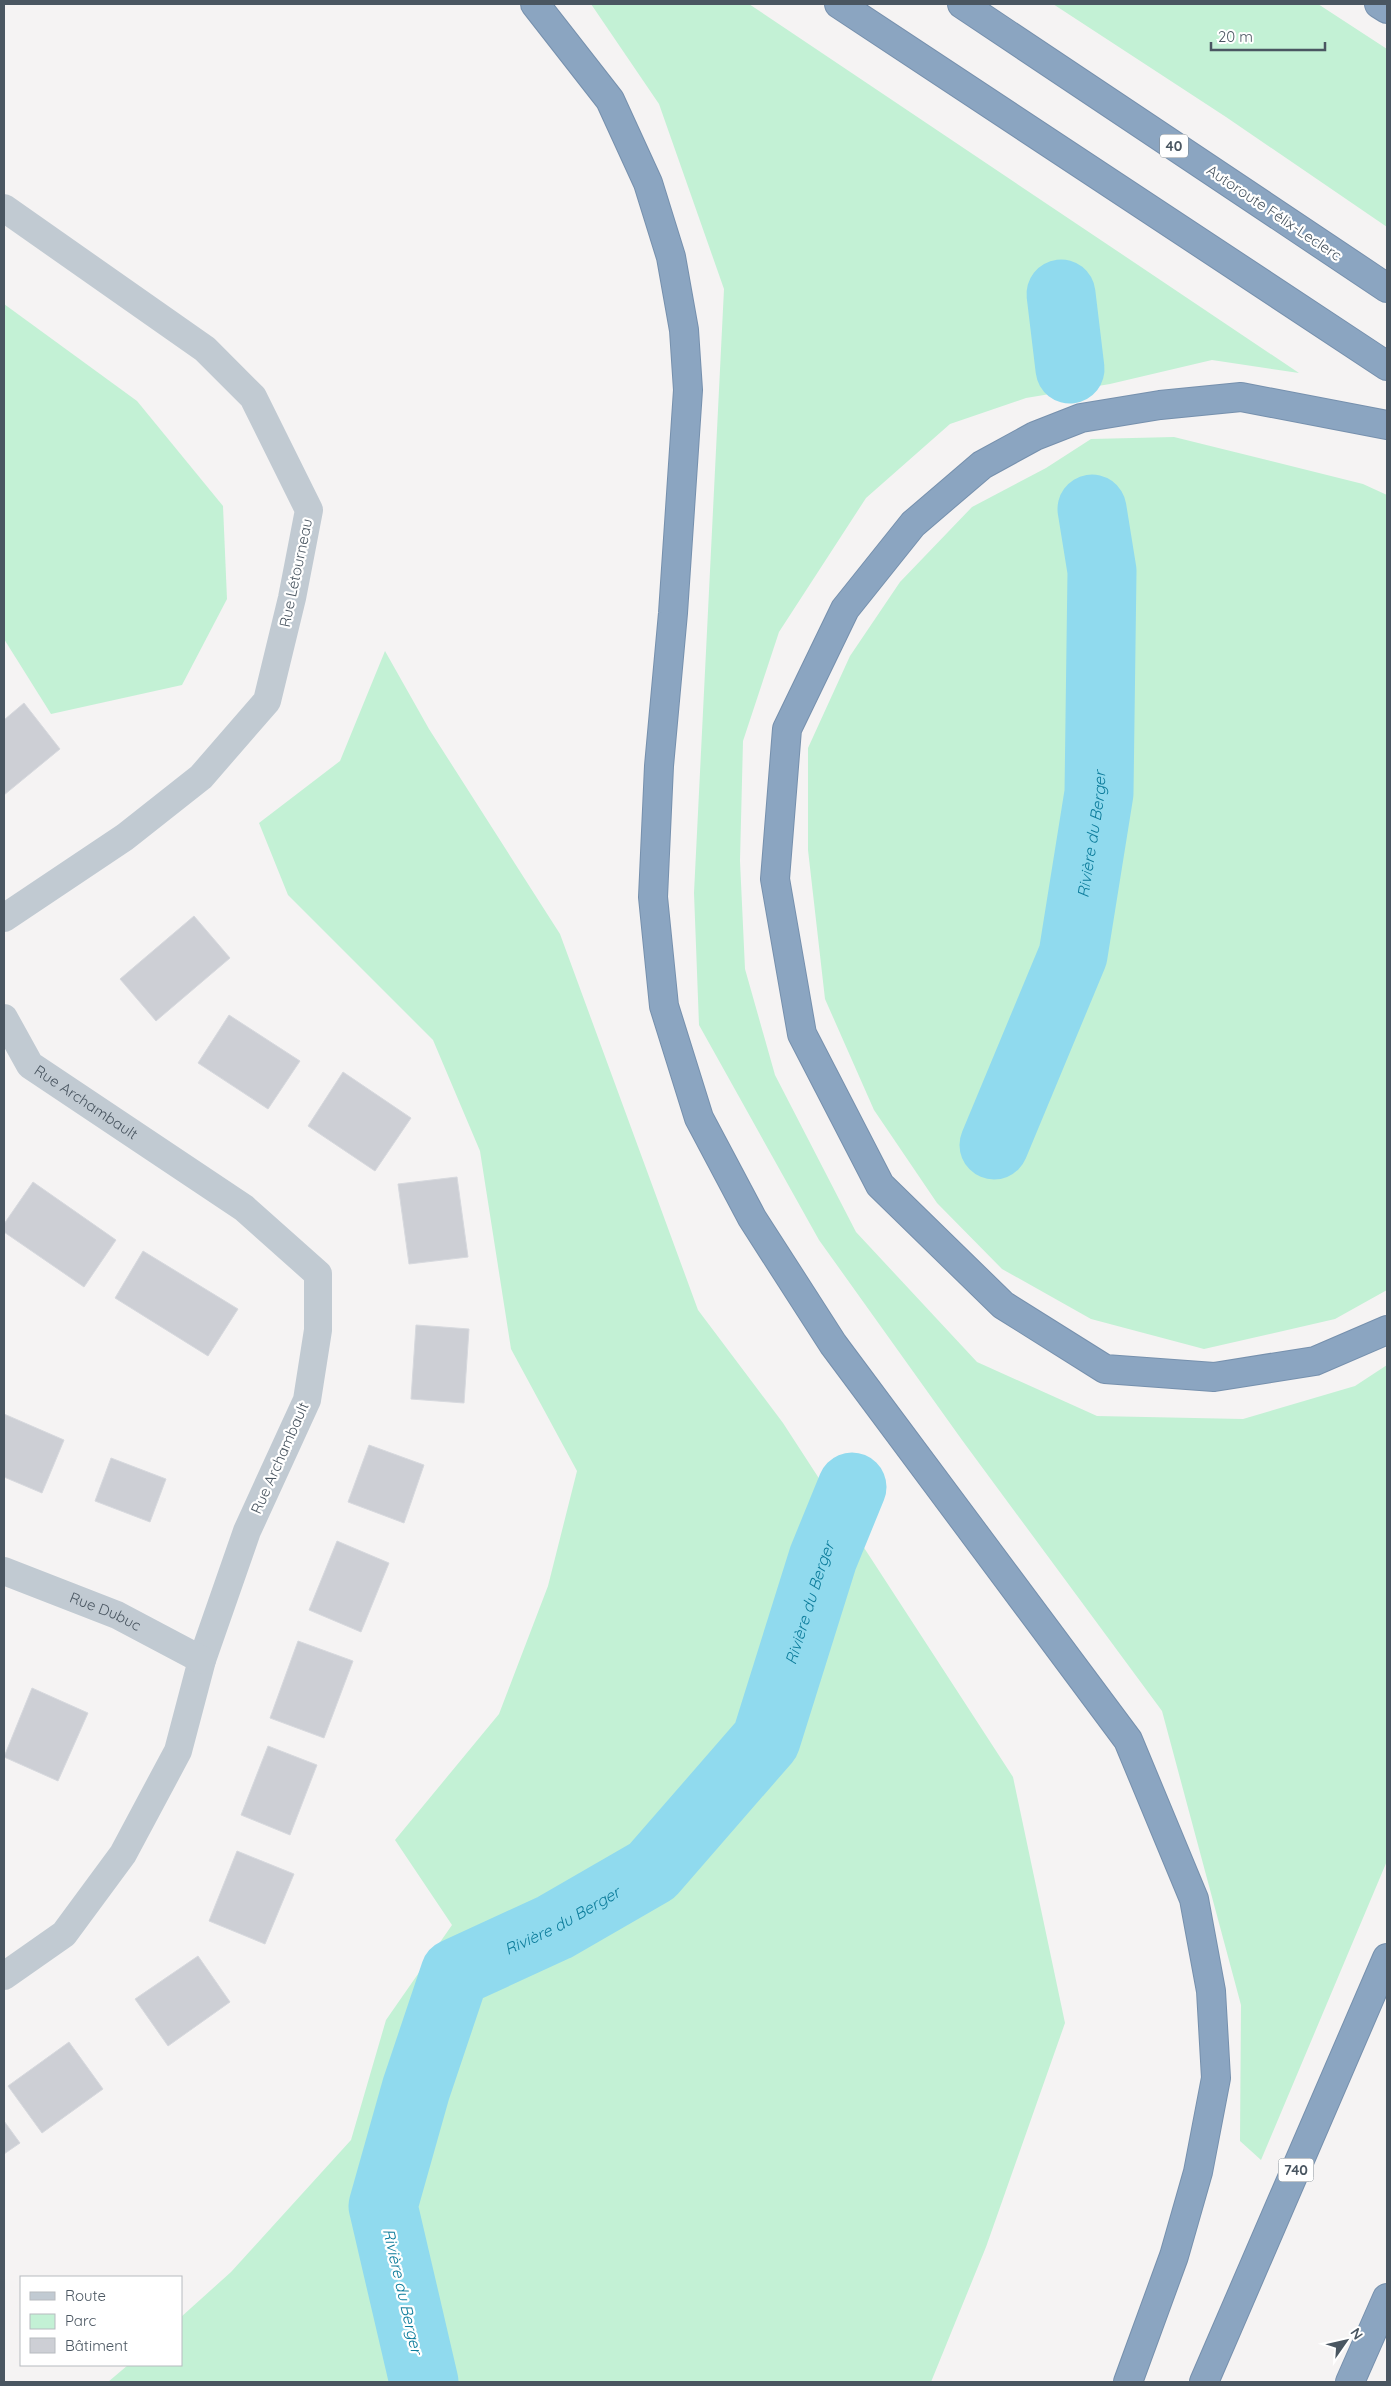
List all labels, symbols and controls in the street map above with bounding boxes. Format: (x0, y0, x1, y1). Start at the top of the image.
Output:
scale bar (1211, 20, 1325, 52)
text: 20 m (1218, 27, 1253, 46)
road number: 40 (1160, 134, 1188, 158)
street label: Autoroute Félix-Leclerc (1203, 160, 1345, 265)
street label: Rue Létourneau (275, 517, 316, 629)
water label: Rivière du Berger (1072, 769, 1109, 899)
street label: Rue Archambault (31, 1061, 142, 1143)
street label: Rue Archambault (246, 1399, 313, 1517)
water label: Rivière du Berger (780, 1537, 839, 1667)
street label: Rue Dubuc (67, 1587, 145, 1635)
water label: Rivière du Berger (501, 1881, 625, 1959)
road number: 740 (1278, 2158, 1314, 2182)
water label: Rivière du Berger (379, 2226, 428, 2357)
legend (20, 2276, 182, 2366)
text: Route (65, 2286, 106, 2305)
text: Parc (65, 2311, 96, 2330)
north arrow (1321, 2316, 1371, 2366)
text: N (1346, 2324, 1367, 2343)
text: Bâtiment (65, 2336, 128, 2355)

